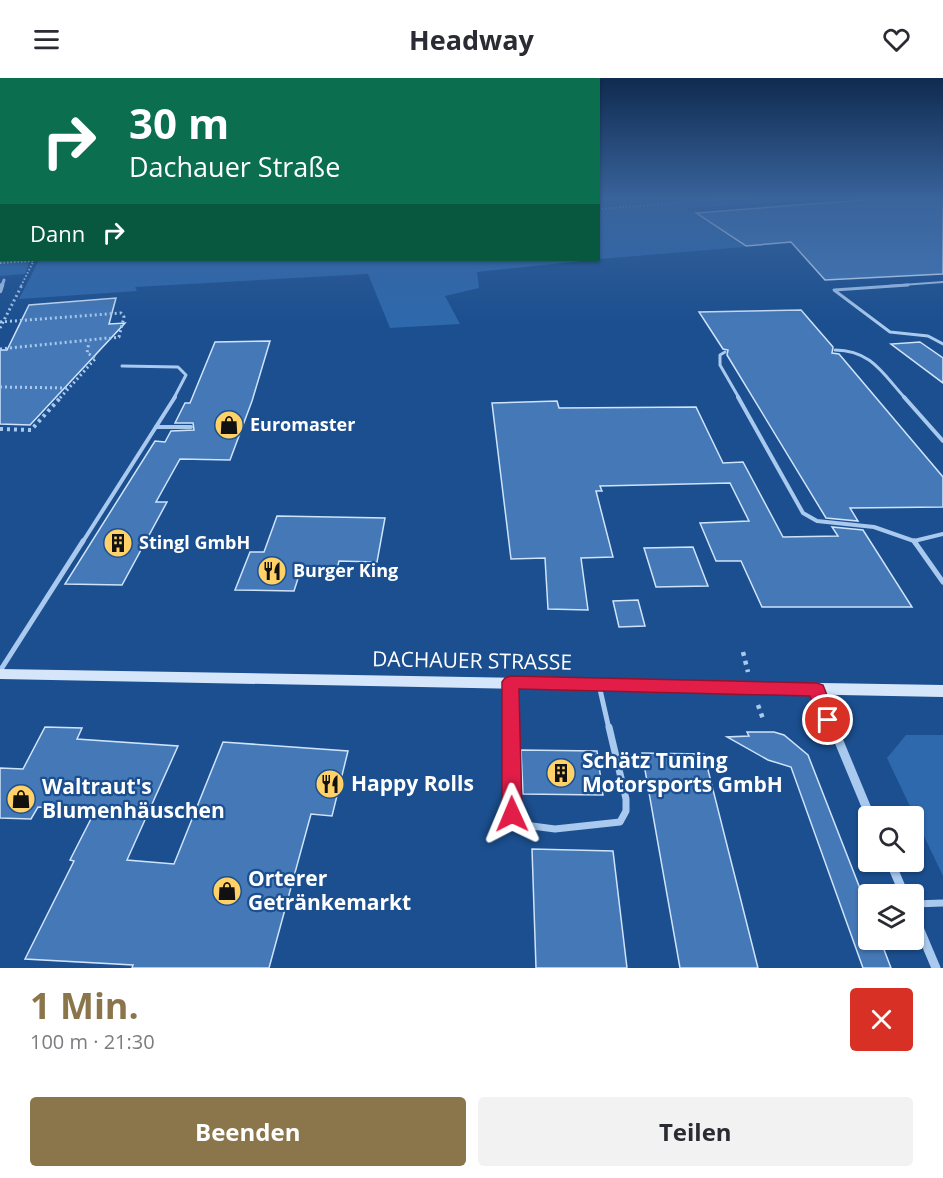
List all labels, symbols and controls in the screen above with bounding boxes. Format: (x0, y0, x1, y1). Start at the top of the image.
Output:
text: Headway (409, 21, 534, 58)
icon: menu (30, 23, 63, 56)
icon: heart (880, 23, 913, 56)
text: 30 m (129, 94, 229, 151)
icon: right (30, 102, 108, 180)
text: Dachauer Straße (129, 148, 340, 185)
icon: right (97, 216, 130, 249)
text: Dann (30, 218, 85, 248)
shop icon: Euromaster (213, 409, 245, 441)
place label: Euromaster (250, 412, 355, 436)
building icon: Stingl GmbH (102, 527, 134, 559)
place label: Stingl GmbH (139, 530, 250, 554)
restaurant icon: Burger King (256, 555, 288, 587)
place label: Burger King (293, 558, 398, 582)
street label: DACHAUER STRASSE (372, 644, 572, 676)
pin (802, 694, 853, 745)
icon: arrive (811, 703, 844, 736)
place label: Schätz Tuning Motorsports GmbH (582, 746, 783, 798)
building icon: Schätz Tuning Motorsports GmbH (545, 757, 577, 789)
restaurant icon: Happy Rolls (314, 768, 346, 800)
place label: Happy Rolls (351, 769, 474, 797)
place label: Waltraut's Blumenhäuschen (42, 772, 225, 824)
position arrow (480, 782, 544, 846)
shop icon: Waltraut's Blumenhäuschen (5, 783, 37, 815)
map controls (858, 806, 924, 950)
button: search (858, 806, 924, 872)
place label: Orterer Getränkemarkt (248, 864, 411, 916)
shop icon: Orterer Getränkemarkt (211, 875, 243, 907)
button: layers (858, 884, 924, 950)
text: 1 Min. (30, 981, 139, 1030)
button: close (850, 988, 913, 1051)
text: 100 m · 21:30 (30, 1028, 155, 1055)
button: Beenden (30, 1097, 466, 1166)
button: Teilen (478, 1097, 913, 1166)

